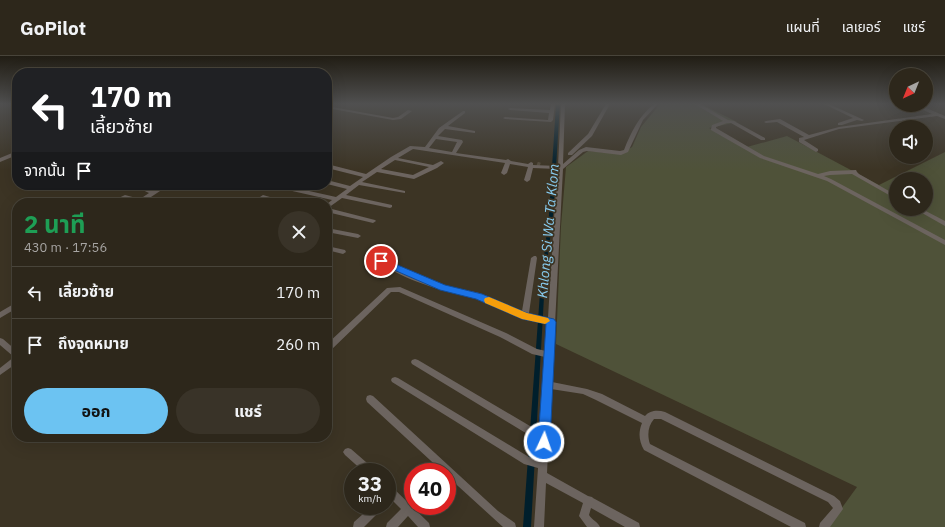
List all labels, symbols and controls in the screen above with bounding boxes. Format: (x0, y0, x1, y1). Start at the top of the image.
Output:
text: GoPilot (20, 16, 86, 40)
text: แผนที่ (786, 18, 820, 36)
text: เลเยอร์ (842, 18, 881, 36)
text: แชร์ (903, 18, 925, 36)
north arrow (889, 68, 933, 112)
map controls (889, 68, 933, 216)
text: 170 m (90, 78, 172, 115)
icon: left (24, 84, 76, 136)
text: เลี้ยวซ้าย (90, 115, 153, 138)
button: sound (889, 120, 933, 164)
icon: arrive (73, 160, 95, 182)
text: จากนั้น (24, 161, 65, 180)
water label: Khlong Si Wa Ta Klom (533, 163, 563, 299)
button: search (889, 172, 933, 216)
text: 2 นาที (24, 208, 85, 240)
button: close (278, 211, 320, 253)
text: 430 m · 17:56 (24, 239, 107, 256)
pin (364, 244, 398, 278)
icon: arrive (370, 250, 392, 272)
icon: left (24, 282, 46, 304)
text: เลี้ยวซ้าย (58, 282, 114, 301)
text: 170 m (276, 283, 320, 302)
icon: arrive (24, 334, 46, 356)
text: ถึงจุดหมาย (58, 334, 129, 353)
text: 260 m (276, 335, 320, 354)
button: ออก (24, 388, 168, 434)
button: แชร์ (176, 388, 320, 434)
position arrow (523, 421, 565, 463)
speed limit sign: 40 (404, 463, 456, 515)
text: 33 (358, 470, 382, 497)
text: km/h (358, 492, 382, 505)

